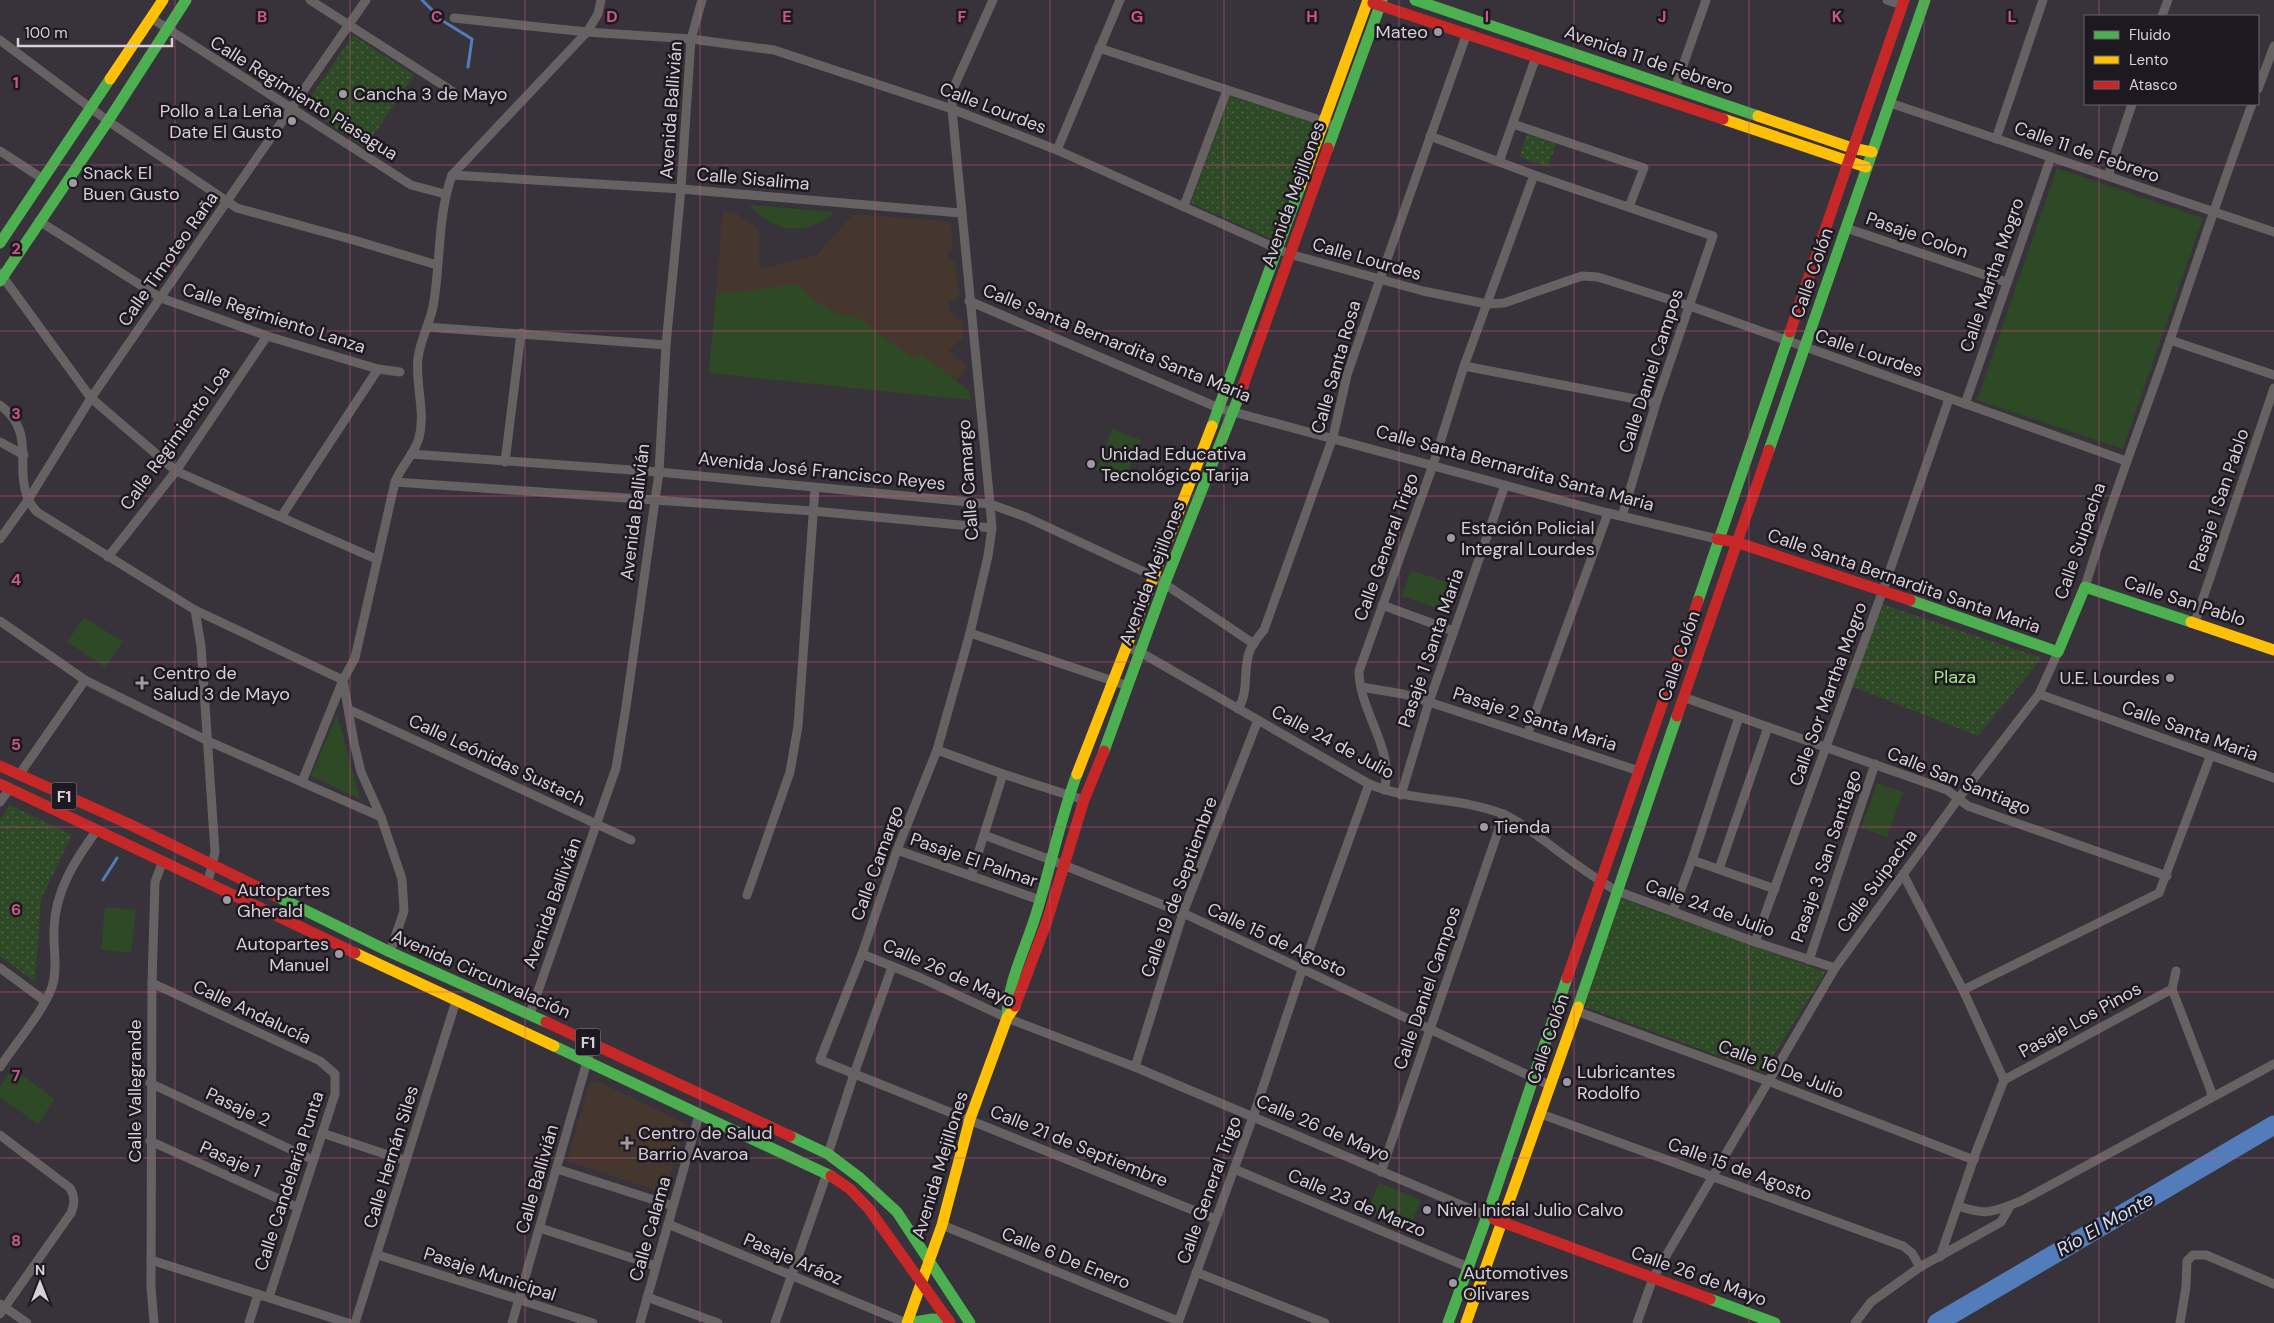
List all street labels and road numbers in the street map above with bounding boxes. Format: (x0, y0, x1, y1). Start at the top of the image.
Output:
street label: Avenida 11 de Febrero (1561, 20, 1737, 100)
street label: Calle Regimiento Piasagua (206, 30, 402, 166)
street label: Avenida Ballivián (654, 40, 688, 180)
street label: Calle Lourdes (936, 77, 1050, 139)
street label: Calle 11 de Febrero (2011, 116, 2163, 188)
street label: Avenida Mejillones (1256, 118, 1330, 270)
street label: Calle Sisalima (695, 162, 811, 196)
street label: Calle Timoteo Raña (112, 187, 224, 331)
street label: Calle Martha Mogro (1954, 195, 2030, 355)
street label: Pasaje Colon (1863, 206, 1971, 264)
street label: Calle Colón (1785, 224, 1839, 322)
street label: Calle Lourdes (1310, 232, 1424, 286)
street label: Calle Regimiento Lanza (179, 277, 369, 359)
street label: Calle Santa Bernardita Santa Maria (979, 278, 1255, 408)
street label: Calle Daniel Campos (1613, 286, 1689, 456)
street label: Calle Santa Rosa (1306, 298, 1366, 436)
street label: Calle Lourdes (1812, 323, 1926, 383)
street label: Calle Regimiento Loa (114, 361, 236, 515)
street label: Calle Camargo (952, 419, 984, 541)
street label: Calle Santa Bernardita Santa Maria (1373, 419, 1657, 517)
street label: Pasaje 1 San Pablo (2183, 425, 2255, 575)
street label: Avenida Ballivián (615, 442, 655, 582)
street label: Avenida José Francisco Reyes (697, 446, 947, 496)
street label: Calle General Trigo (1348, 470, 1424, 624)
street label: Calle Suipacha (2049, 479, 2111, 603)
street label: Avenida Mejillones (1113, 497, 1191, 649)
street label: Calle Santa Bernardita Santa Maria (1764, 523, 2044, 639)
street label: Pasaje 1 Santa Maria (1393, 565, 1469, 731)
street label: Calle San Pablo (2121, 570, 2249, 632)
street label: Calle Sor Martha Mogro (1783, 599, 1873, 789)
street label: Calle Colón (1652, 607, 1706, 705)
street label: Pasaje 2 Santa Maria (1450, 681, 1620, 757)
street label: Calle Santa Maria (2118, 695, 2262, 767)
street label: Calle 24 de Julio (1267, 699, 1399, 785)
street label: Calle Leónidas Sustach (405, 709, 589, 811)
street label: Calle San Santiago (1883, 741, 2035, 821)
street label: Pasaje 3 San Santiago (1785, 767, 1867, 945)
road number: F1 (52, 782, 76, 809)
street label: Calle 19 de Septiembre (1135, 793, 1223, 981)
street label: Calle Camargo (845, 802, 909, 924)
street label: Calle Suipacha (1831, 824, 1923, 938)
street label: Pasaje El Palmar (907, 827, 1041, 893)
street label: Avenida Ballivián (517, 834, 587, 972)
street label: Calle 24 de Julio (1642, 873, 1778, 943)
street label: Calle 15 de Agosto (1203, 897, 1351, 983)
street label: Calle Daniel Campos (1388, 903, 1466, 1073)
street label: Avenida Circunvalación (388, 924, 574, 1024)
street label: Calle 26 de Mayo (879, 933, 1019, 1013)
street label: Calle Andalucía (189, 974, 315, 1050)
street label: Pasaje Los Pinos (2015, 976, 2145, 1064)
street label: Calle Colón (1521, 990, 1575, 1088)
street label: Calle Vallegrande (123, 1019, 147, 1163)
road number: F1 (576, 1028, 600, 1056)
street label: Calle 16 De Julio (1715, 1034, 1847, 1104)
street label: Pasaje 2 (202, 1082, 274, 1132)
street label: Calle Hernán Siles (358, 1083, 424, 1231)
street label: Calle Candelaria Punta (249, 1088, 329, 1274)
street label: Avenida Mejillones (906, 1088, 974, 1242)
street label: Calle 26 de Mayo (1252, 1089, 1394, 1167)
street label: Calle 21 de Septiembre (987, 1099, 1171, 1193)
street label: Calle General Trigo (1171, 1113, 1247, 1267)
street label: Calle Ballivián (510, 1122, 564, 1236)
street label: Calle 15 de Agosto (1665, 1132, 1815, 1206)
street label: Pasaje 1 (196, 1135, 264, 1183)
street label: Calle 23 de Marzo (1284, 1163, 1430, 1243)
street label: Calle Calama (624, 1174, 676, 1284)
street label: Calle 6 De Enero (998, 1221, 1134, 1295)
street label: Pasaje Aráoz (740, 1227, 846, 1291)
street label: Calle 26 de Mayo (1628, 1240, 1770, 1312)
street label: Pasaje Municipal (421, 1241, 559, 1307)

